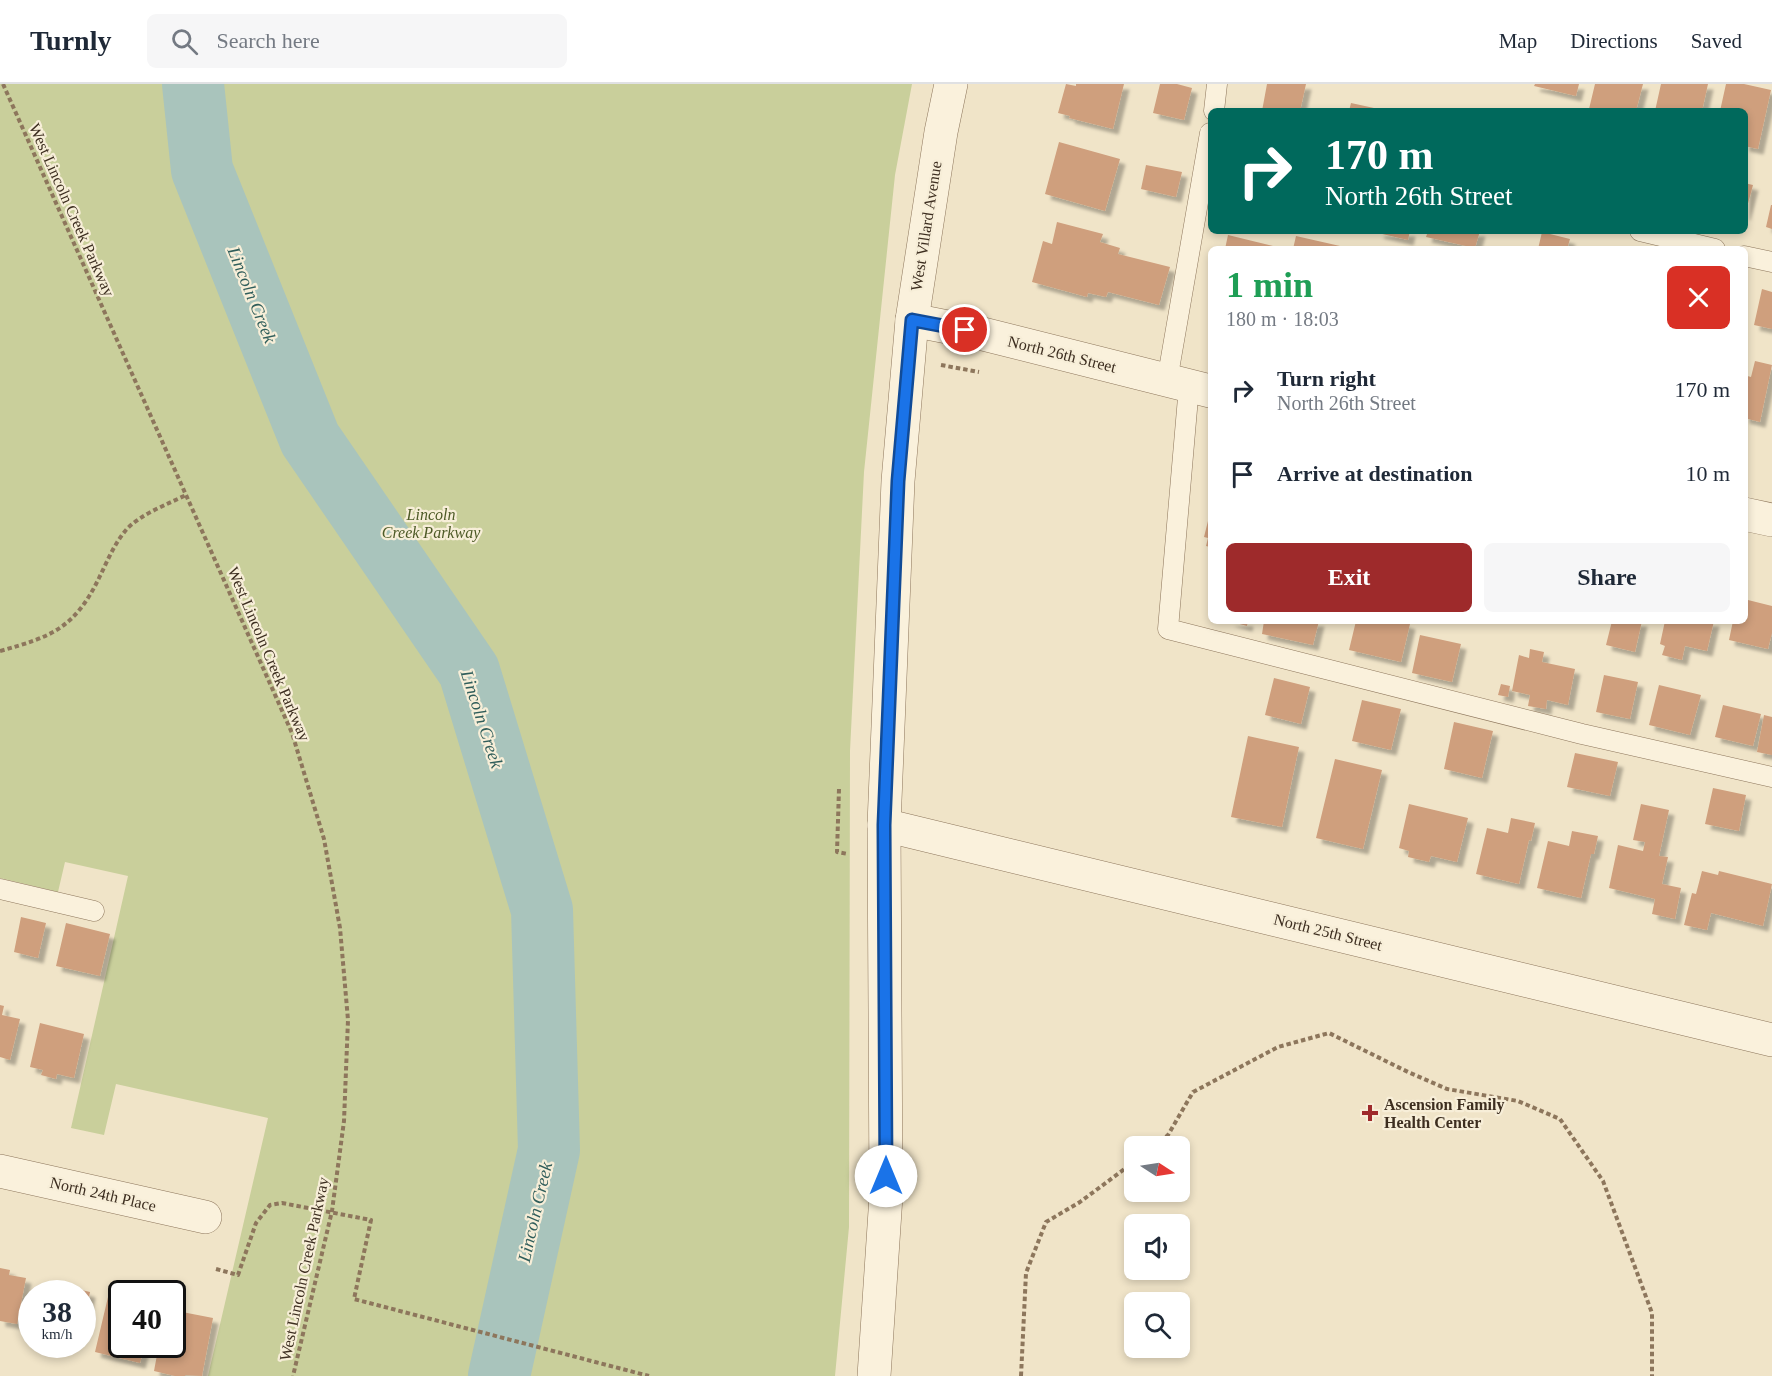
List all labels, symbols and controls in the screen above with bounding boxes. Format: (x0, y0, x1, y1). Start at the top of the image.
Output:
search box (147, 14, 567, 68)
text: Turnly (30, 25, 111, 56)
icon: search (168, 25, 201, 58)
text: Search here (216, 28, 320, 53)
text: Map (1499, 29, 1537, 53)
text: Directions (1570, 29, 1658, 53)
text: Saved (1691, 29, 1742, 53)
street label: West Lincoln Creek Parkway (25, 121, 118, 300)
icon: right (1226, 132, 1304, 210)
text: 170 m (1325, 132, 1434, 178)
street label: West Villard Avenue (907, 160, 945, 292)
text: North 26th Street (1325, 181, 1512, 211)
water label: Lincoln Creek (223, 243, 281, 347)
text: 1 min (1226, 265, 1313, 305)
button: close (1667, 266, 1730, 329)
pin (939, 304, 990, 355)
text: 180 m · 18:03 (1226, 308, 1339, 330)
icon: arrive (948, 313, 981, 346)
street label: North 26th Street (1006, 332, 1118, 376)
text: Turn right (1277, 366, 1376, 391)
icon: right (1226, 374, 1259, 407)
text: 170 m (1674, 377, 1730, 402)
text: North 26th Street (1277, 392, 1416, 414)
icon: arrive (1226, 458, 1259, 491)
text: Arrive at destination (1277, 461, 1473, 486)
text: 10 m (1685, 461, 1730, 486)
park label: Lincoln Creek Parkway (382, 506, 481, 542)
button: Exit (1226, 543, 1472, 612)
button: Share (1484, 543, 1730, 612)
street label: West Lincoln Creek Parkway (224, 564, 313, 744)
water label: Lincoln Creek (456, 667, 508, 771)
street label: North 25th Street (1272, 910, 1384, 954)
place label: Ascension Family Health Center (1384, 1096, 1504, 1131)
marker: Ascension Family Health Center (1361, 1104, 1379, 1122)
north arrow (1124, 1136, 1190, 1202)
map controls (1124, 1136, 1190, 1358)
position arrow (854, 1144, 918, 1208)
water label: Lincoln Creek (514, 1159, 556, 1265)
street label: North 24th Place (48, 1174, 158, 1214)
street label: West Lincoln Creek Parkway (276, 1176, 333, 1363)
button: sound (1124, 1214, 1190, 1280)
speed limit sign: 40 (108, 1280, 186, 1358)
button: search (1124, 1292, 1190, 1358)
text: 38 (42, 1295, 72, 1328)
text: km/h (42, 1326, 72, 1342)

